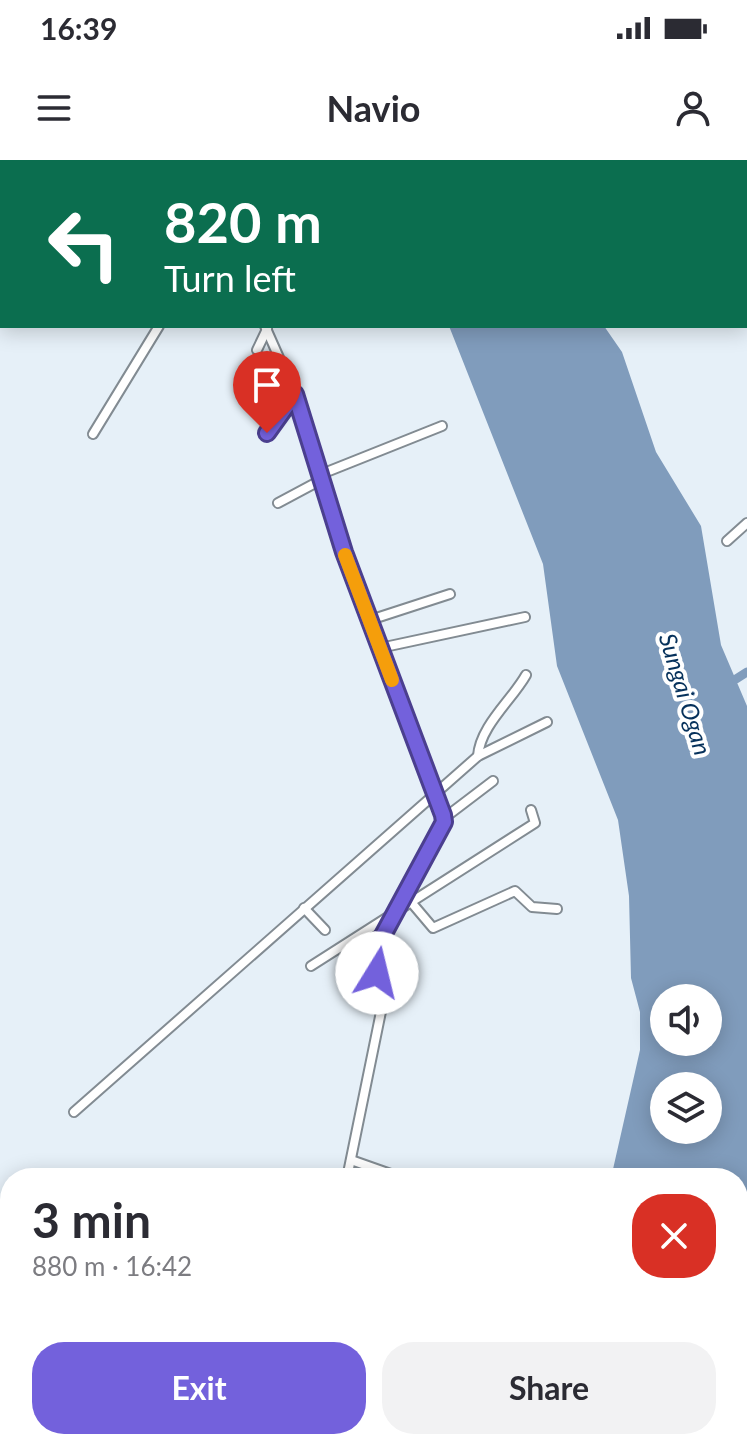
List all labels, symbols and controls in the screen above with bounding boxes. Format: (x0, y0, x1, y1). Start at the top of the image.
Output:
text: 16:39 (40, 10, 117, 46)
icon: menu (32, 86, 76, 130)
text: Navio (327, 86, 420, 130)
icon: person (671, 86, 715, 130)
text: 820 m (164, 188, 322, 255)
icon: left (32, 192, 136, 296)
text: Turn left (164, 256, 296, 300)
pin (233, 351, 301, 433)
icon: arrive (245, 363, 289, 407)
water label: Sungai Ogan (654, 630, 718, 758)
position arrow (335, 931, 419, 1015)
map controls (650, 984, 722, 1144)
button: sound (650, 984, 722, 1056)
button: layers (650, 1072, 722, 1144)
text: 3 min (32, 1191, 151, 1248)
button: close (632, 1194, 716, 1278)
text: 880 m · 16:42 (32, 1250, 192, 1282)
button: Exit (32, 1342, 366, 1434)
button: Share (382, 1342, 716, 1434)

